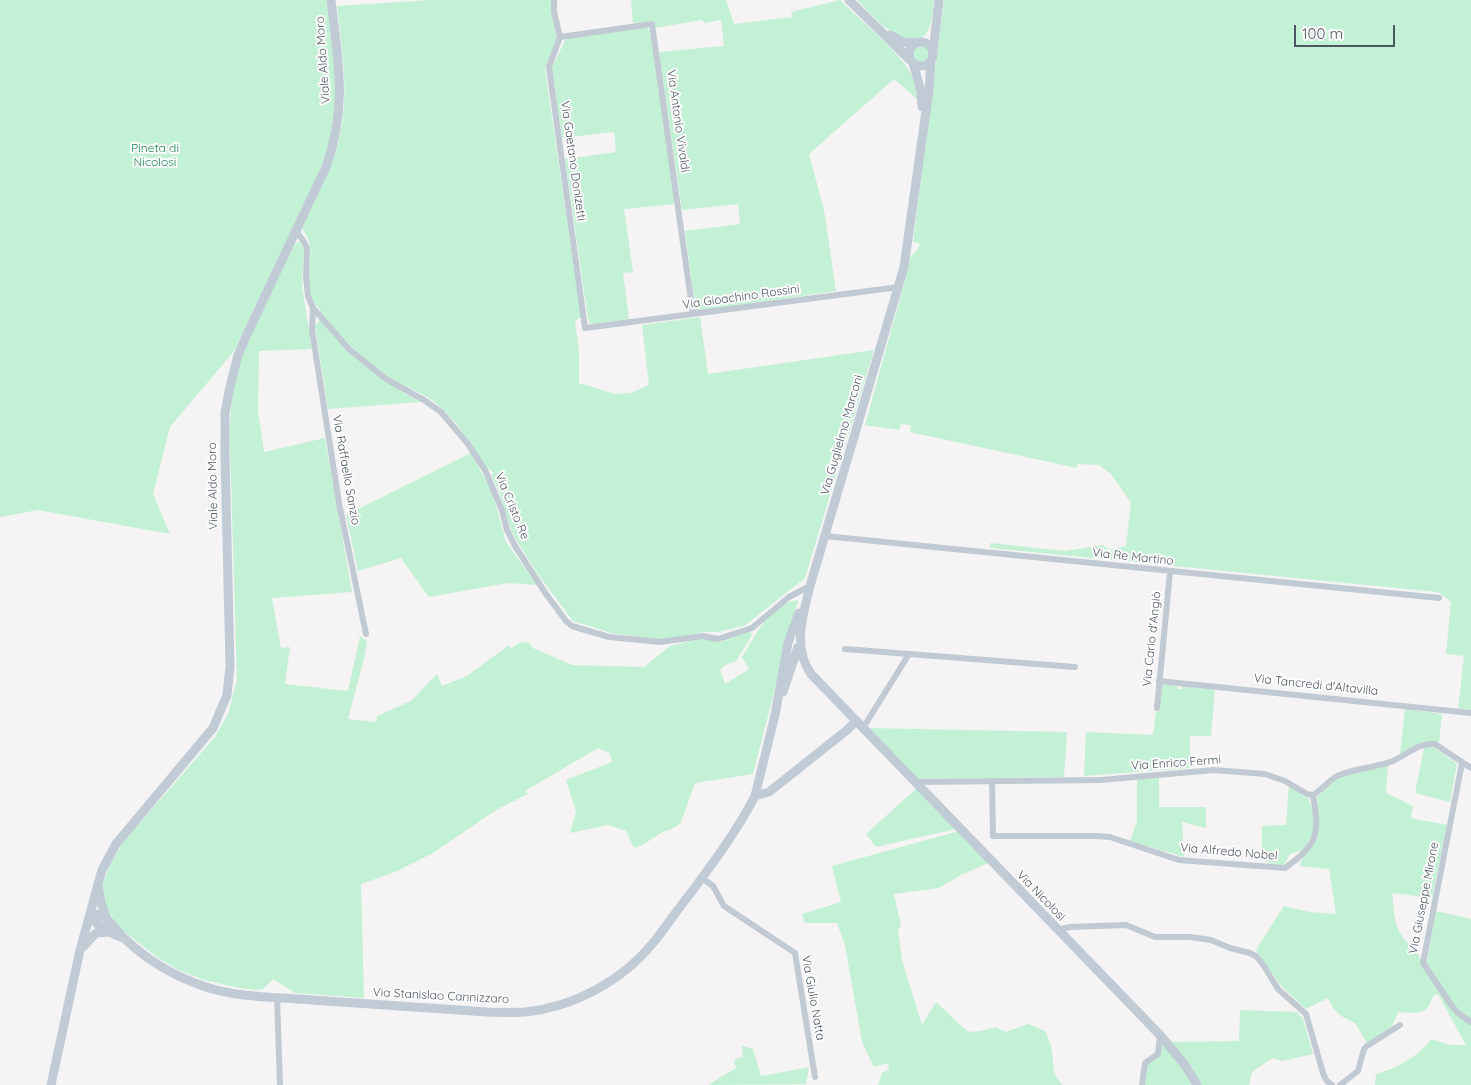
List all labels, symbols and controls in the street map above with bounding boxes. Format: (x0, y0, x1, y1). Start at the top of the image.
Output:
scale bar (1296, 15, 1397, 47)
street label: Viale Aldo Moro (313, 16, 333, 104)
text: 100 m (1302, 24, 1343, 43)
street label: Via Antonio Vivaldi (664, 69, 692, 173)
street label: Via Gaetano Donizetti (557, 100, 589, 222)
park label: Pineta di Nicolosi (131, 141, 179, 169)
street label: Via Gioachino Rossini (682, 282, 800, 312)
street label: Via Guglielmo Marconi (818, 373, 866, 497)
street label: Via Raffaello Sanzio (329, 414, 363, 526)
street label: Viale Aldo Moro (205, 442, 221, 530)
street label: Via Cristo Re (492, 470, 532, 542)
street label: Via Re Martino (1092, 546, 1174, 568)
street label: Via Carlo d'Angiò (1140, 591, 1164, 687)
street label: Via Tancredi d'Altavilla (1253, 671, 1379, 699)
street label: Via Enrico Fermi (1130, 753, 1222, 773)
street label: Via Alfredo Nobel (1180, 841, 1278, 863)
street label: Via Giuseppe Mirone (1406, 841, 1442, 955)
street label: Via Nicolosi (1014, 868, 1068, 924)
street label: Via Giulio Natta (798, 954, 828, 1042)
street label: Via Stanislao Cannizzaro (372, 985, 510, 1007)

